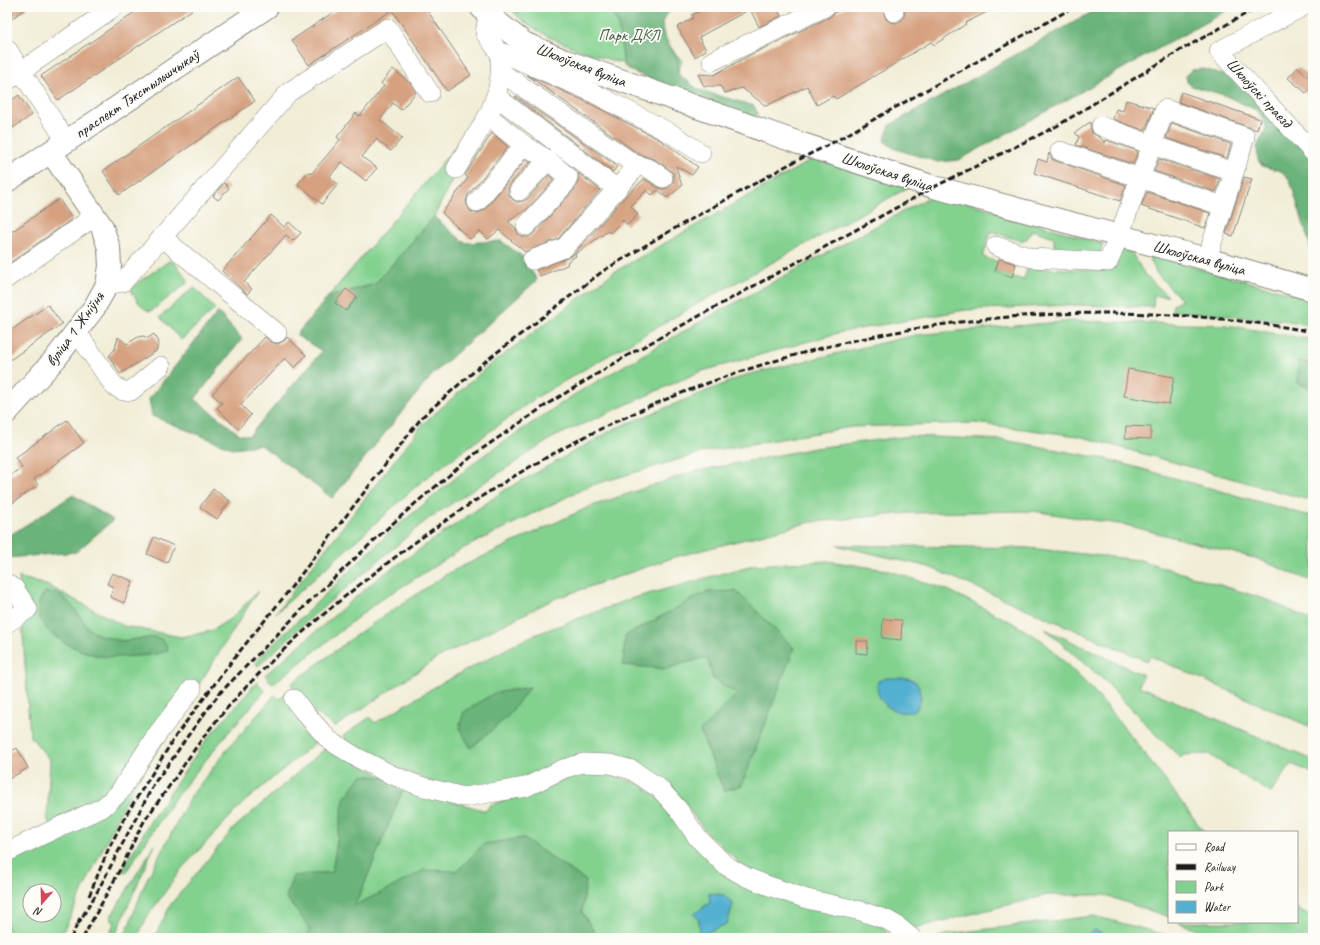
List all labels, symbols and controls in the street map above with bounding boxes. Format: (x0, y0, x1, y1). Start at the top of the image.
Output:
park label: Парк ДКЛ (598, 25, 661, 45)
street label: Шклоўская вуліца (533, 39, 630, 92)
street label: праспект Тэкстыльшчыкаў (71, 44, 204, 143)
street label: Шклоўскі праезд (1222, 54, 1297, 133)
street label: Шклоўская вуліца (839, 148, 936, 196)
street label: Шклоўская вуліца (1151, 236, 1248, 280)
street label: вуліца 1 Жніўня (41, 287, 109, 370)
legend (1168, 831, 1298, 923)
text: Road (1204, 839, 1226, 855)
text: Railway (1204, 859, 1236, 875)
text: Park (1204, 879, 1225, 895)
north arrow (22, 883, 62, 923)
text: Water (1204, 899, 1232, 915)
text: N (31, 904, 44, 920)

